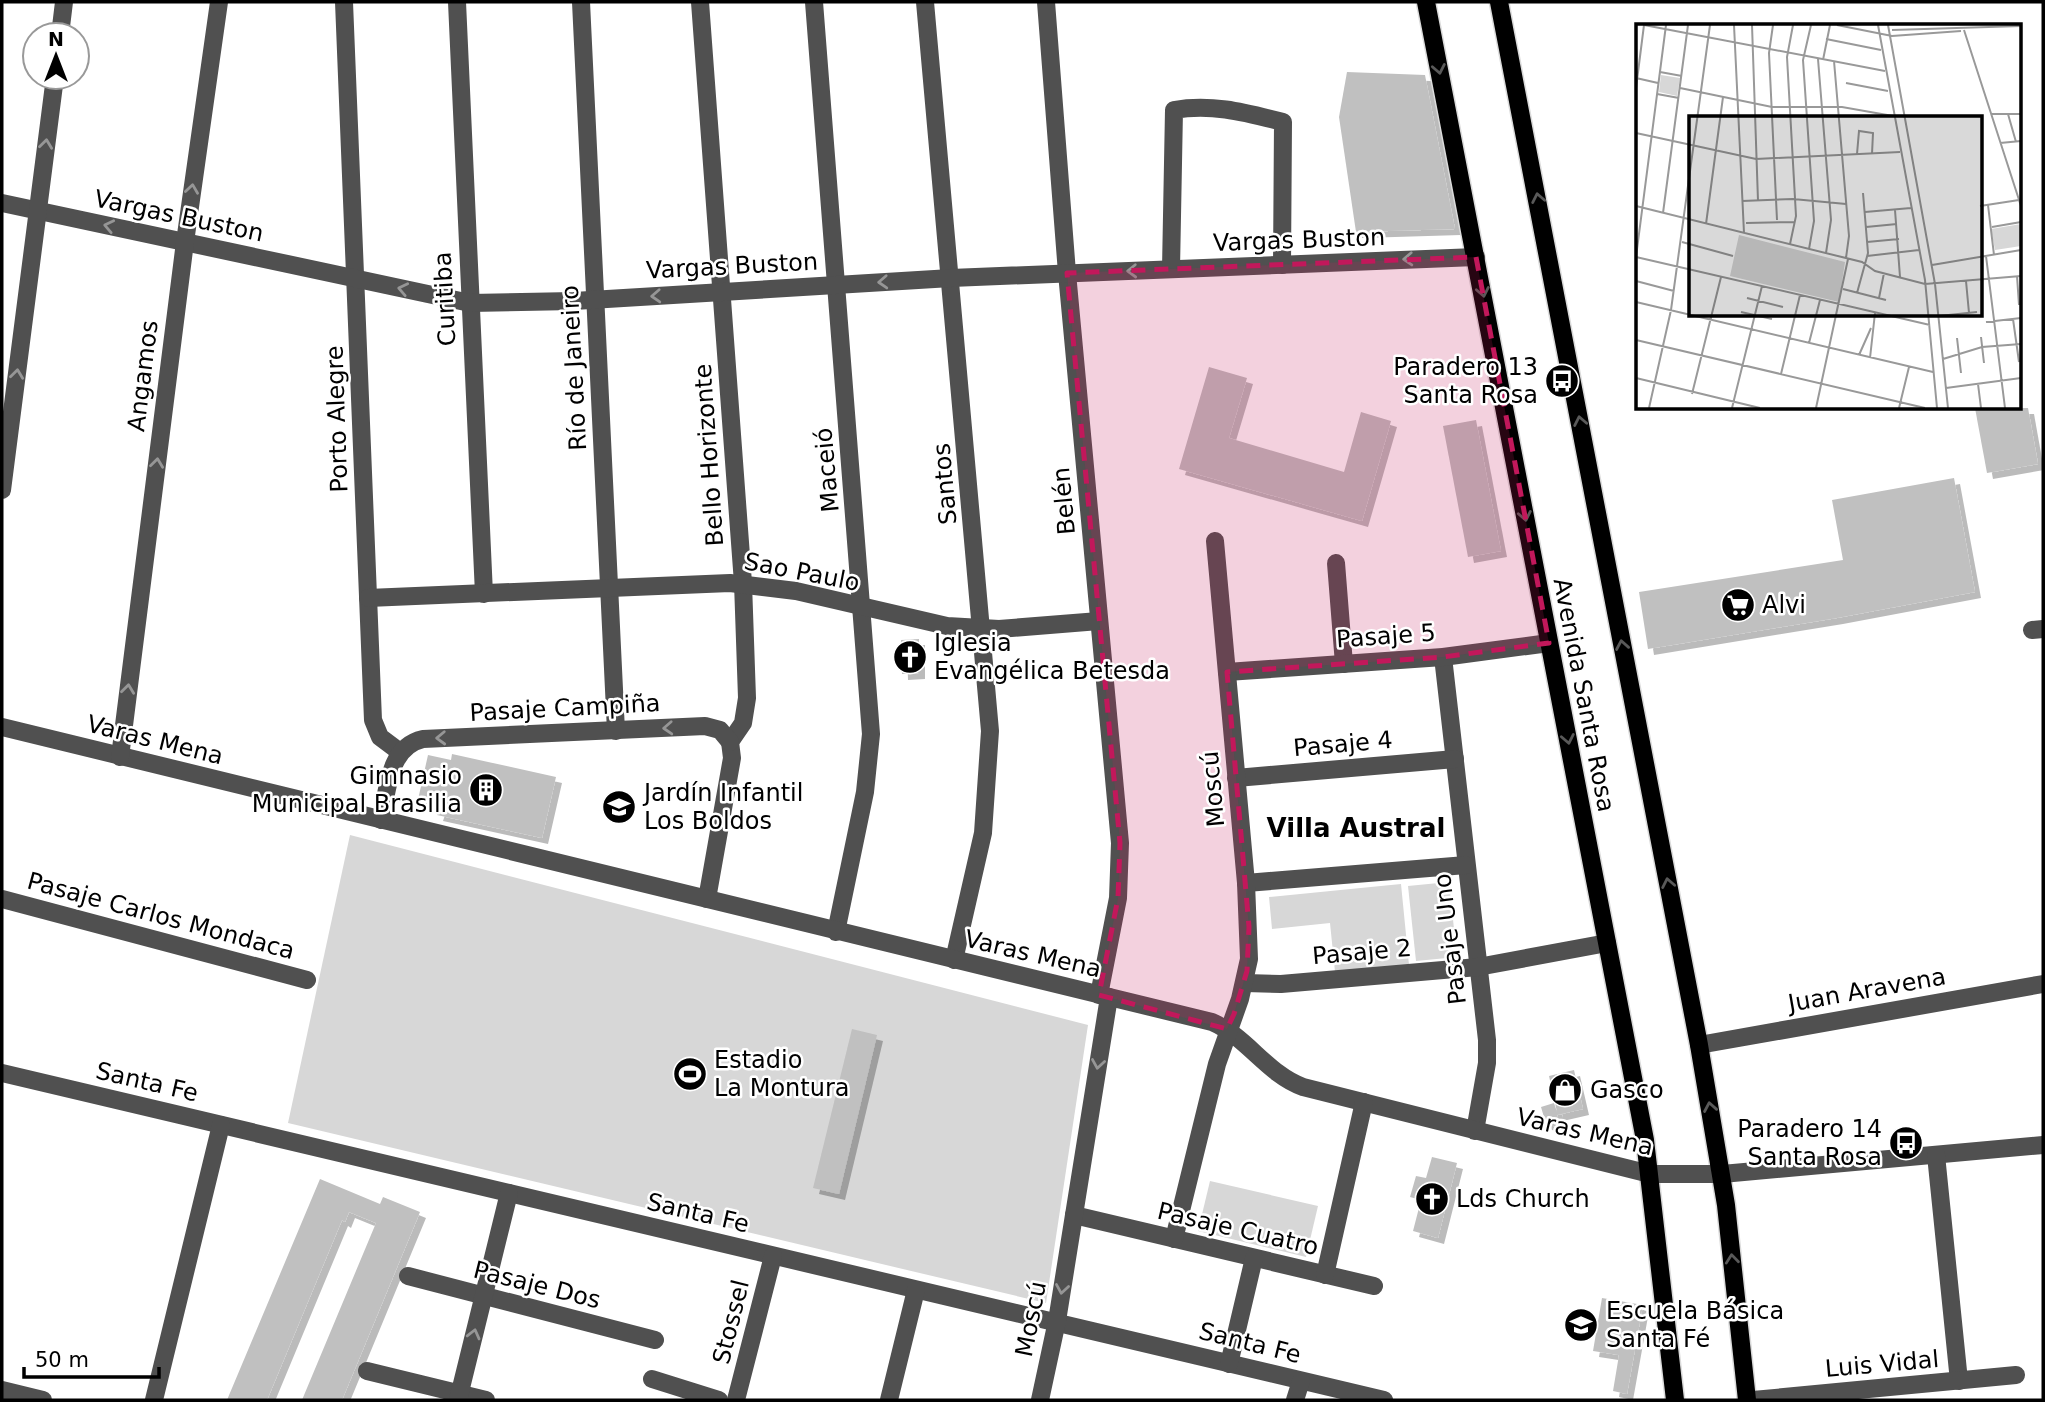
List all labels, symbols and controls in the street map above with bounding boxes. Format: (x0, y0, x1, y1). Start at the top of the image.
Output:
north arrow (21, 21, 91, 91)
inset map (1636, 24, 2021, 410)
text: N (48, 28, 64, 50)
one-way arrow (1431, 63, 1446, 75)
one-way arrow (39, 138, 54, 150)
one-way arrow (184, 183, 199, 195)
street label: Vargas Buston (92, 184, 266, 248)
one-way arrow (1531, 192, 1546, 204)
one-way arrow (103, 219, 115, 234)
street label: Vargas Buston (1212, 223, 1386, 257)
street label: Vargas Buston (645, 248, 819, 284)
street label: Curitiba (429, 251, 461, 347)
one-way arrow (1402, 252, 1413, 267)
one-way arrow (1126, 263, 1136, 279)
one-way arrow (877, 274, 888, 289)
one-way arrow (397, 283, 409, 297)
street label: Río de Janeiro (556, 285, 592, 451)
one-way arrow (1475, 286, 1490, 298)
one-way arrow (650, 288, 661, 303)
street label: Angamos (122, 319, 164, 433)
street label: Porto Alegre (320, 345, 354, 493)
place label: Paradero 13 Santa Rosa (1393, 353, 1538, 409)
bus stop icon: Paradero 13 Santa Rosa (1543, 362, 1581, 400)
street label: Bello Horizonte (689, 363, 729, 547)
one-way arrow (9, 368, 24, 380)
one-way arrow (1573, 415, 1588, 427)
street label: Maceió (809, 427, 845, 513)
street label: Santos (927, 442, 963, 526)
one-way arrow (149, 458, 164, 469)
street label: Belén (1047, 466, 1081, 536)
one-way arrow (1516, 509, 1531, 521)
street label: Sao Paulo (742, 547, 862, 597)
street label: Avenida Santa Rosa (1548, 576, 1620, 814)
supermarket icon: Alvi (1719, 586, 1757, 624)
place label: Alvi (1762, 591, 1806, 619)
street label: Pasaje 5 (1335, 619, 1437, 653)
place label: Iglesia Evangélica Betesda (934, 629, 1170, 685)
church icon: Iglesia Evangélica Betesda (891, 638, 929, 676)
one-way arrow (1616, 639, 1631, 651)
one-way arrow (121, 683, 136, 695)
street label: Pasaje Campiña (469, 689, 661, 727)
street label: Varas Mena (84, 710, 226, 770)
one-way arrow (662, 721, 673, 736)
street label: Pasaje 4 (1292, 726, 1394, 762)
one-way arrow (435, 731, 446, 746)
one-way arrow (1559, 733, 1574, 745)
street label: Moscú (1196, 750, 1230, 828)
place label: Gimnasio Municipal Brasilia (252, 762, 462, 818)
building icon: Gimnasio Municipal Brasilia (467, 771, 505, 809)
place label: Jardín Infantil Los Boldos (642, 779, 803, 835)
school or university icon: Jardín Infantil Los Boldos (600, 788, 638, 826)
district label: Villa Austral (1267, 813, 1445, 843)
street label: Pasaje Carlos Mondaca (24, 867, 298, 965)
street label: Pasaje Uno (1428, 872, 1472, 1006)
one-way arrow (1662, 877, 1677, 889)
street label: Varas Mena (962, 925, 1104, 983)
street label: Pasaje 2 (1311, 934, 1413, 970)
street label: Juan Aravena (1784, 962, 1948, 1018)
place label: Estadio La Montura (714, 1046, 850, 1102)
sports icon: Estadio La Montura (671, 1055, 709, 1093)
street label: Santa Fe (93, 1057, 201, 1107)
one-way arrow (1091, 1058, 1106, 1070)
shop icon: Gasco (1546, 1071, 1584, 1109)
place label: Gasco (1590, 1076, 1664, 1104)
one-way arrow (1703, 1101, 1718, 1113)
street label: Varas Mena (1514, 1103, 1656, 1161)
place label: Paradero 14 Santa Rosa (1737, 1115, 1882, 1171)
bus stop icon: Paradero 14 Santa Rosa (1887, 1124, 1925, 1162)
church icon: Lds Church (1413, 1180, 1451, 1218)
place label: Lds Church (1456, 1185, 1590, 1213)
street label: Santa Fe (644, 1188, 752, 1238)
street label: Pasaje Cuatro (1155, 1197, 1321, 1261)
one-way arrow (1725, 1253, 1740, 1264)
street label: Pasaje Dos (471, 1256, 603, 1314)
street label: Stossel (707, 1277, 755, 1367)
street label: Moscú (1010, 1279, 1052, 1359)
one-way arrow (1055, 1283, 1070, 1295)
place label: Escuela Básica Santa Fé (1606, 1297, 1784, 1353)
school or university icon: Escuela Básica Santa Fé (1562, 1306, 1600, 1344)
street label: Santa Fe (1196, 1317, 1304, 1369)
one-way arrow (466, 1328, 480, 1340)
scale bar (24, 1336, 159, 1380)
street label: Luis Vidal (1824, 1345, 1940, 1383)
text: 50 m (35, 1348, 89, 1372)

